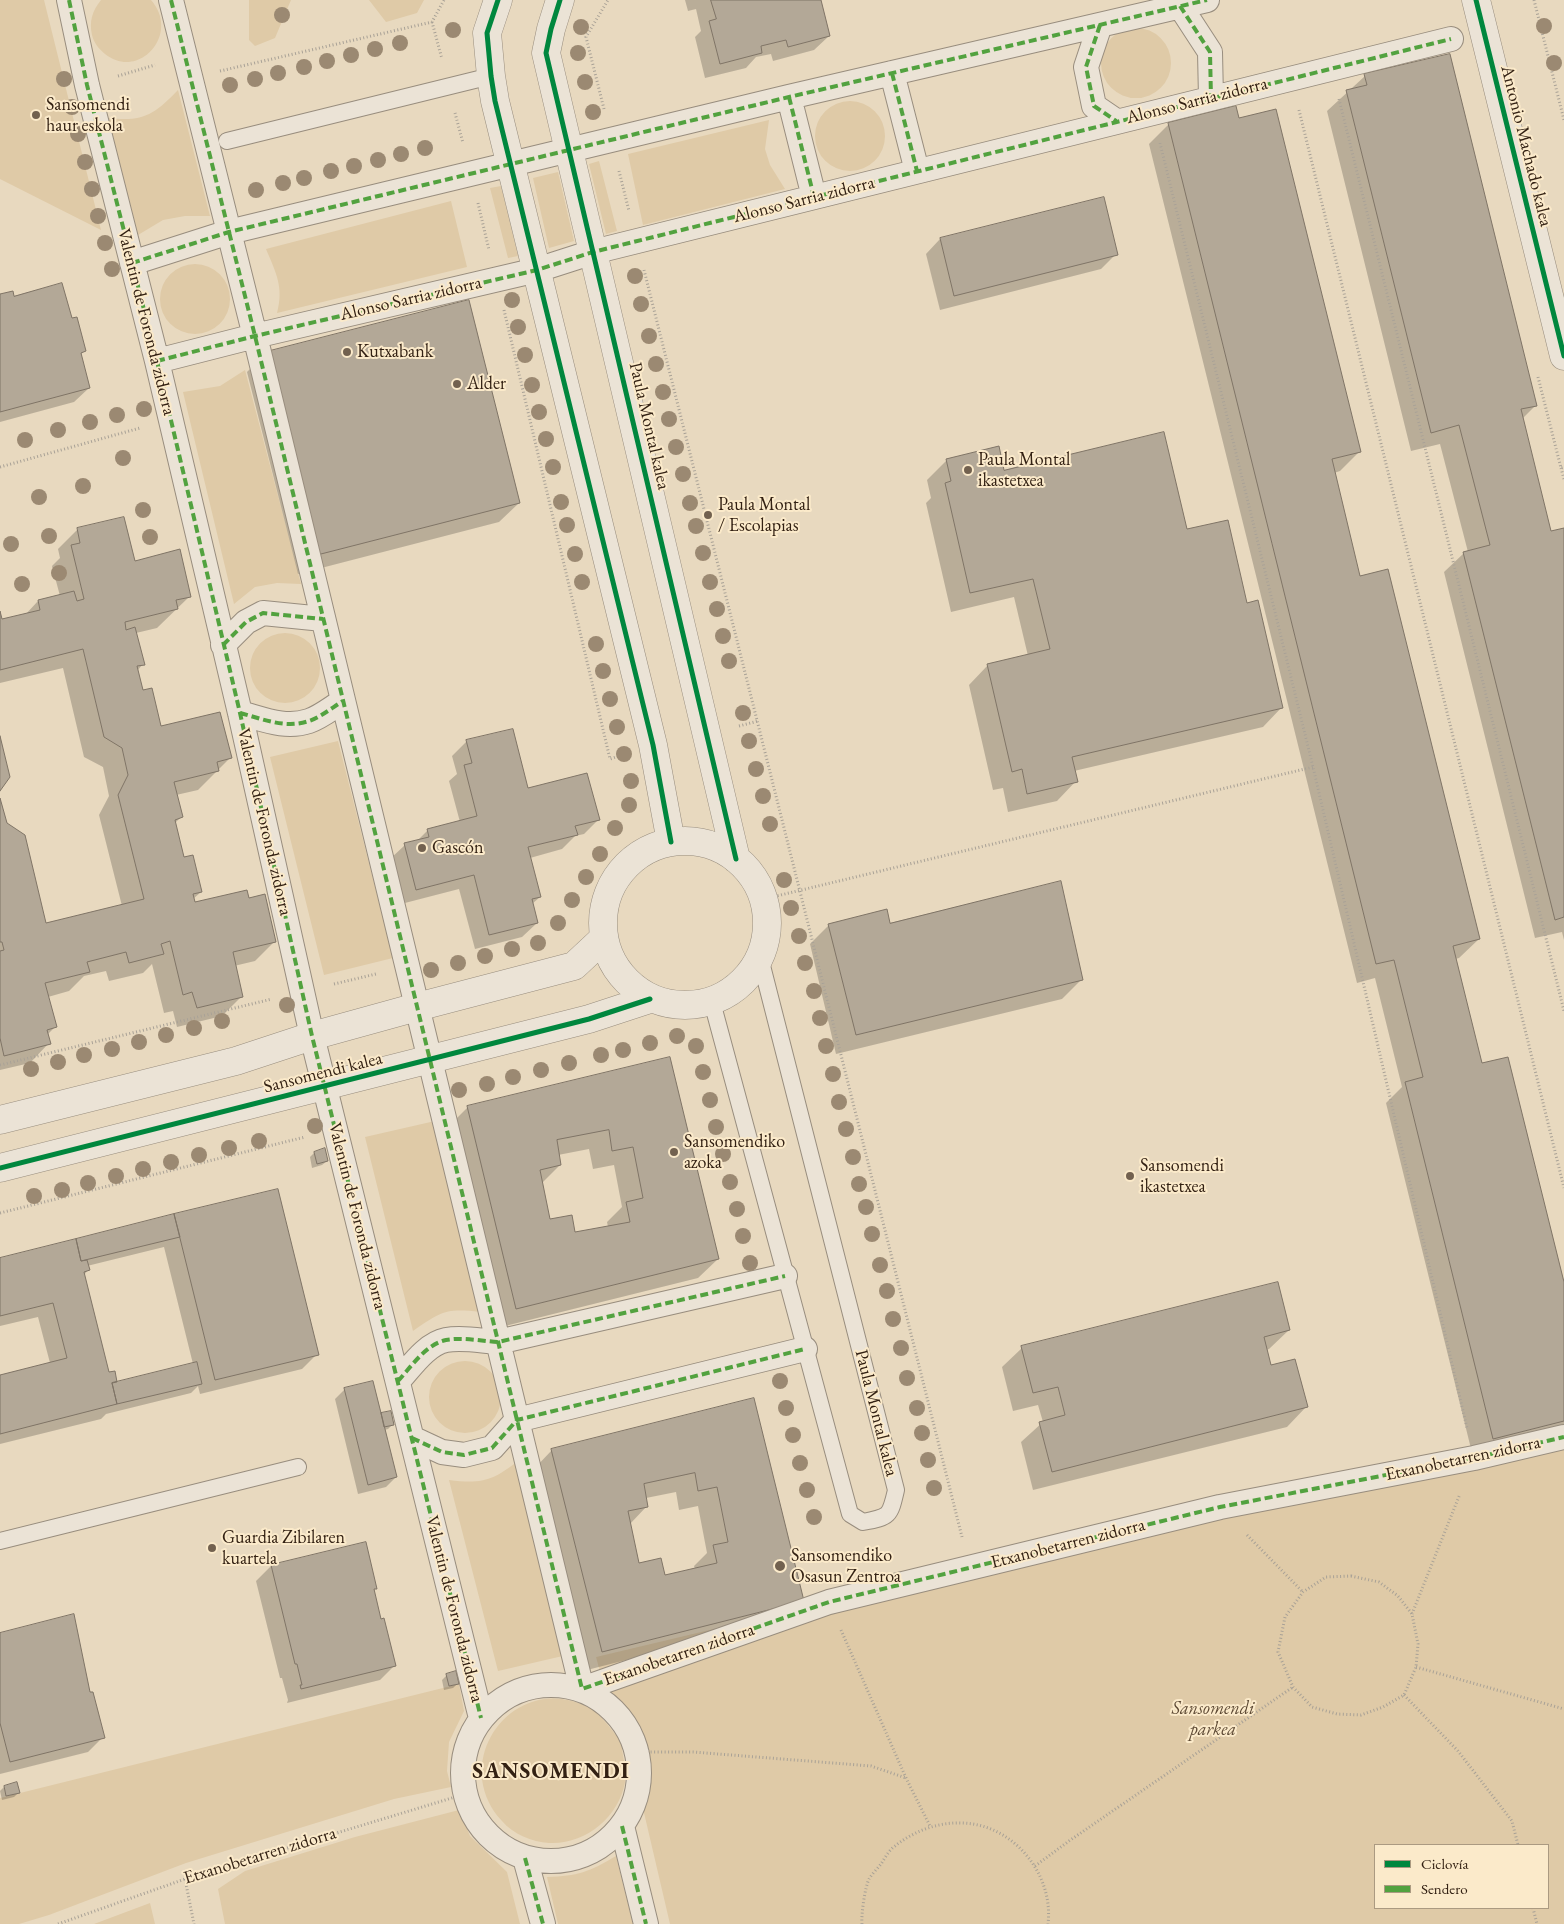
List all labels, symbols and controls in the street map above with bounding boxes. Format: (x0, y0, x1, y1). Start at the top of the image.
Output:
street label: Antonio Machado kalea (1495, 63, 1557, 229)
street label: Alonso Sarria zidorra (1124, 73, 1270, 129)
place label: Sansomendi haur eskola (46, 94, 130, 136)
marker: Sansomendi haur eskola (30, 109, 42, 121)
street label: Alonso Sarria zidorra (731, 172, 877, 228)
street label: Valentin de Foronda zidorra (112, 226, 180, 418)
street label: Alonso Sarria zidorra (338, 272, 484, 326)
place label: Kutxabank (357, 341, 433, 363)
marker: Kutxabank (341, 346, 353, 358)
street label: Paula Montal kalea (624, 360, 674, 492)
place label: Alder (467, 373, 506, 395)
marker: Alder (451, 378, 463, 390)
place label: Paula Montal ikastetxea (978, 449, 1070, 492)
marker: Paula Montal ikastetxea (962, 464, 974, 476)
place label: Paula Montal / Escolapias (718, 494, 810, 536)
marker: Paula Montal / Escolapias (702, 509, 714, 521)
street label: Valentin de Foronda zidorra (232, 726, 296, 918)
place label: Gascón (432, 837, 483, 859)
marker: Gascón (416, 842, 428, 854)
street label: Sansomendi kalea (261, 1048, 385, 1098)
street label: Valentin de Foronda zidorra (323, 1120, 391, 1312)
place label: Sansomendiko azoka (684, 1131, 785, 1174)
marker: Sansomendiko azoka (668, 1146, 680, 1158)
place label: Sansomendi ikastetxea (1140, 1155, 1224, 1198)
marker: Sansomendi ikastetxea (1124, 1170, 1136, 1182)
street label: Paula Montal kalea (850, 1347, 902, 1479)
street label: Etxanobetarren zidorra (1383, 1432, 1543, 1486)
street label: Valentin de Foronda zidorra (420, 1513, 488, 1705)
street label: Etxanobetarren zidorra (989, 1514, 1147, 1574)
place label: Guardia Zibilaren kuartela (222, 1527, 345, 1570)
marker: Guardia Zibilaren kuartela (206, 1542, 218, 1554)
place label: Sansomendiko Osasun Zentroa (791, 1545, 901, 1588)
marker: Sansomendiko Osasun Zentroa (773, 1559, 787, 1573)
street label: Etxanobetarren zidorra (601, 1619, 757, 1691)
park label: Sansomendi parkea (1172, 1698, 1254, 1740)
district label: SANSOMENDI (471, 1759, 631, 1785)
street label: Etxanobetarren zidorra (181, 1823, 339, 1889)
legend (1374, 1844, 1549, 1909)
text: Ciclovía (1421, 1854, 1468, 1873)
text: Sendero (1421, 1879, 1468, 1898)

